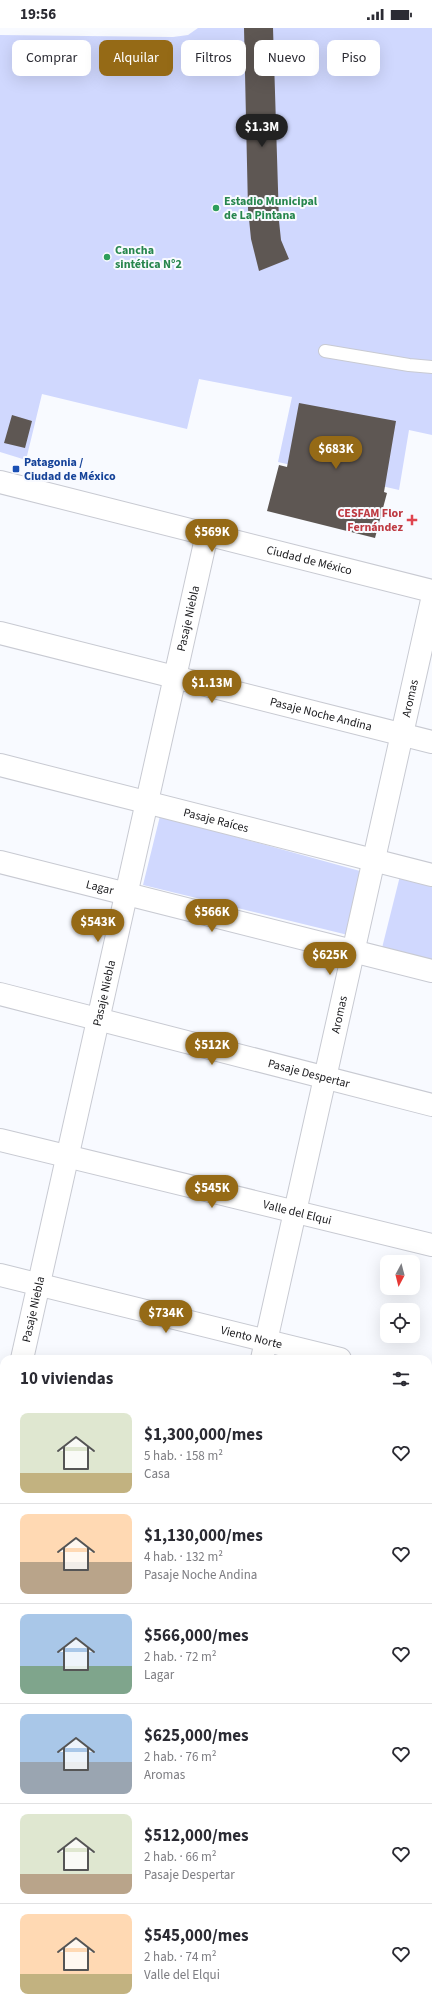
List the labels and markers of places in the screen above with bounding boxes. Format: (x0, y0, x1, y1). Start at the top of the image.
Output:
pin: $1.3M (234, 114, 290, 148)
place label: Estadio Municipal de La Pintana (224, 193, 318, 224)
marker: Estadio Municipal de La Pintana (211, 203, 221, 213)
place label: Cancha sintética N°2 (115, 242, 182, 273)
marker: Cancha sintética N°2 (102, 252, 112, 262)
pin: $683K (308, 436, 364, 470)
place label: Patagonia / Ciudad de México (24, 454, 116, 485)
marker: Patagonia / Ciudad de México (11, 464, 21, 474)
place label: CESFAM Flor Fernández (337, 505, 403, 536)
marker: CESFAM Flor Fernández (406, 514, 418, 526)
pin: $569K (184, 519, 240, 553)
pin: $1.13M (179, 670, 245, 704)
pin: $566K (184, 899, 240, 933)
pin: $543K (70, 909, 126, 943)
pin: $625K (302, 942, 358, 976)
pin: $512K (184, 1032, 240, 1066)
pin: $545K (184, 1175, 240, 1209)
pin: $734K (138, 1300, 194, 1334)

